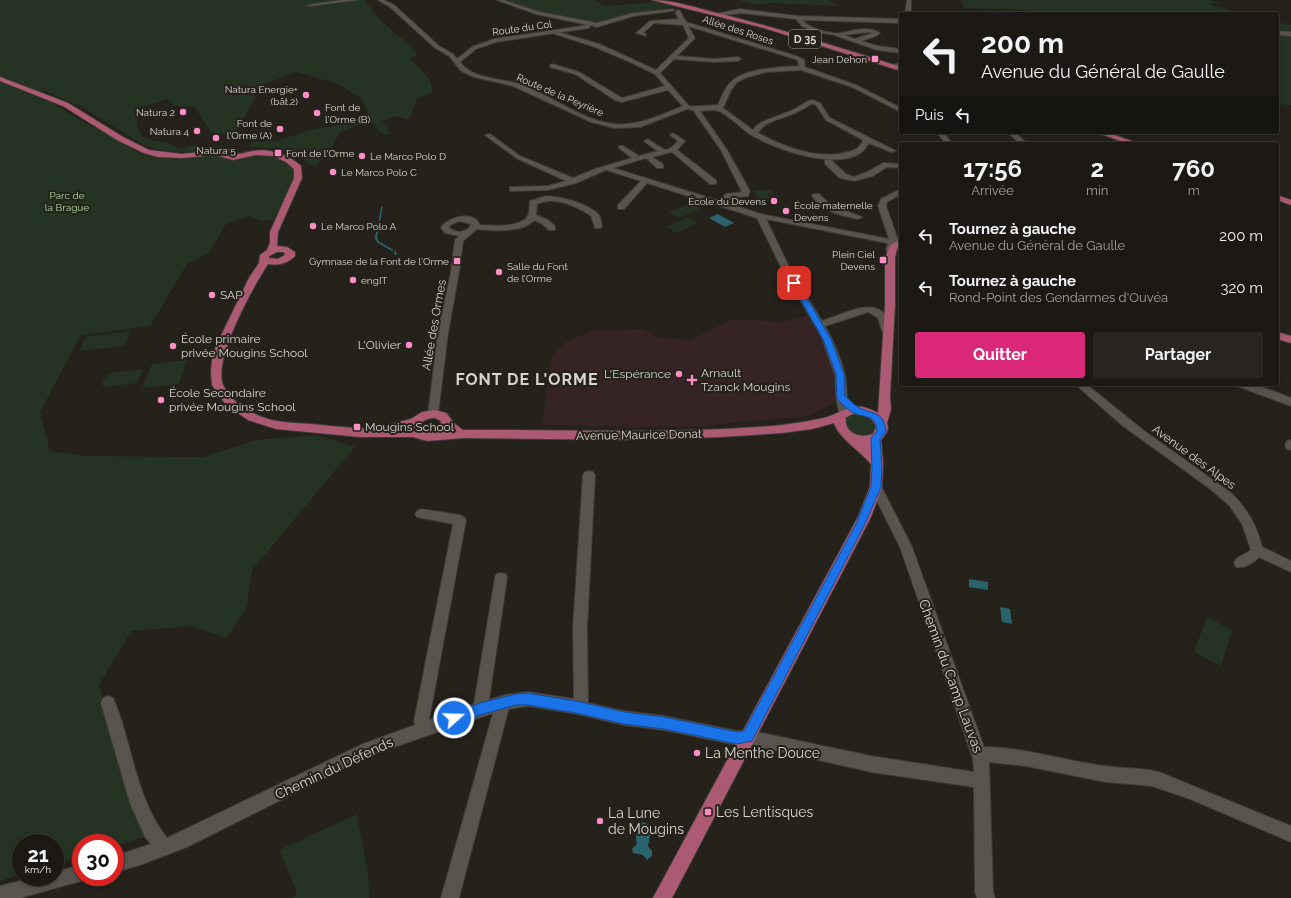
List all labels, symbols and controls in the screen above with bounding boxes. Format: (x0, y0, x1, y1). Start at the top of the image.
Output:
street label: Allée des Roses (701, 13, 775, 47)
street label: Route du Col (491, 18, 553, 38)
text: 200 m (981, 27, 1064, 60)
icon: left (915, 28, 967, 80)
road number: D 35 (789, 30, 821, 48)
place label: Jean Dehon (812, 54, 867, 65)
marker: Jean Dehon (870, 54, 880, 64)
text: Avenue du Général de Gaulle (981, 61, 1225, 82)
street label: Route de la Peyrière (515, 72, 605, 118)
place label: Natura Energie+ (bât.2) (225, 84, 298, 107)
marker: Natura Energie+ (bât.2) (301, 90, 311, 100)
place label: Font de l'Orme (B) (325, 102, 370, 125)
icon: left (952, 104, 974, 126)
text: Puis (915, 106, 944, 124)
place label: Natura 2 (136, 107, 175, 118)
marker: Natura 2 (178, 107, 188, 117)
marker: Font de l'Orme (B) (312, 108, 322, 118)
place label: Font de l'Orme (A) (227, 118, 272, 141)
marker: Font de l'Orme (A) (275, 124, 285, 134)
place label: Natura 4 (150, 126, 190, 137)
marker: Natura 4 (192, 126, 202, 136)
marker: Natura 5 (211, 133, 221, 143)
place label: Natura 5 (196, 145, 236, 156)
marker: Font de l'Orme (273, 148, 283, 158)
place label: Font de l'Orme (286, 148, 355, 159)
marker: Le Marco Polo D (357, 151, 367, 161)
place label: Le Marco Polo D (370, 151, 446, 162)
text: 17:56 (963, 154, 1022, 183)
text: 2 (1090, 154, 1104, 183)
text: 760 (1172, 154, 1215, 183)
marker: Le Marco Polo C (328, 167, 338, 177)
place label: Le Marco Polo C (341, 167, 417, 178)
text: Arrivée (971, 183, 1014, 198)
text: min (1086, 183, 1108, 198)
text: m (1188, 183, 1200, 198)
park label: Parc de la Brague (45, 190, 89, 213)
place label: École du Devens (688, 196, 766, 207)
marker: École du Devens (769, 196, 779, 206)
place label: École maternelle Devens (794, 200, 873, 223)
marker: École maternelle Devens (781, 206, 791, 216)
text: Tournez à gauche (949, 220, 1076, 238)
marker: Le Marco Polo A (308, 221, 318, 231)
place label: Le Marco Polo A (321, 221, 397, 232)
icon: left (915, 225, 937, 247)
text: 200 m (1219, 227, 1263, 245)
text: Avenue du Général de Gaulle (949, 238, 1125, 253)
place label: Plein Ciel Devens (832, 249, 875, 272)
marker: Plein Ciel Devens (878, 255, 888, 265)
place label: Gymnase de la Font de l'Orme (309, 256, 449, 267)
marker: Gymnase de la Font de l'Orme (452, 256, 462, 266)
place label: Salle du Font de l’Orme (507, 261, 568, 284)
pin (777, 266, 811, 300)
marker: Salle du Font de l’Orme (494, 267, 504, 277)
icon: arrive (783, 272, 805, 294)
text: Tournez à gauche (949, 272, 1076, 290)
marker: engIT (348, 275, 358, 285)
place label: engIT (361, 275, 387, 286)
icon: left (915, 277, 937, 299)
street label: Allée des Ormes (419, 278, 449, 372)
text: 320 m (1220, 279, 1263, 297)
place label: SAP (220, 288, 243, 302)
marker: SAP (207, 290, 217, 300)
text: Rond-Point des Gendarmes d'Ouvéa (949, 290, 1168, 305)
place label: École primaire privée Mougins School (181, 332, 308, 360)
button: Quitter (915, 332, 1085, 378)
button: Partager (1093, 332, 1263, 378)
place label: L'Olivier (358, 338, 402, 352)
marker: L'Olivier (404, 340, 414, 350)
marker: École primaire privée Mougins School (168, 341, 178, 351)
place label: Arnault Tzanck Mougins (701, 366, 790, 394)
place label: L'Espérance (604, 367, 671, 381)
marker: L'Espérance (674, 369, 684, 379)
district label: FONT DE L'ORME (455, 370, 599, 389)
marker: Arnault Tzanck Mougins (686, 374, 698, 386)
place label: École Secondaire privée Mougins School (169, 386, 296, 414)
marker: École Secondaire privée Mougins School (156, 395, 166, 405)
place label: Mougins School (365, 420, 455, 434)
marker: Mougins School (352, 422, 362, 432)
street label: Avenue des Alpes (1150, 422, 1239, 492)
street label: Avenue Maurice Donat (576, 427, 702, 443)
street label: Chemin du Camp Lauvas (916, 597, 986, 755)
position arrow (433, 697, 475, 739)
street label: Chemin du Défends (272, 733, 396, 802)
place label: La Menthe Douce (705, 745, 820, 761)
marker: La Menthe Douce (692, 748, 702, 758)
place label: Les Lentisques (716, 804, 814, 820)
place label: La Lune de Mougins (608, 805, 684, 837)
marker: Les Lentisques (703, 807, 713, 817)
marker: La Lune de Mougins (595, 816, 605, 826)
speed limit sign: 30 (72, 834, 124, 886)
text: 21 (27, 843, 49, 867)
text: km/h (25, 864, 51, 875)

